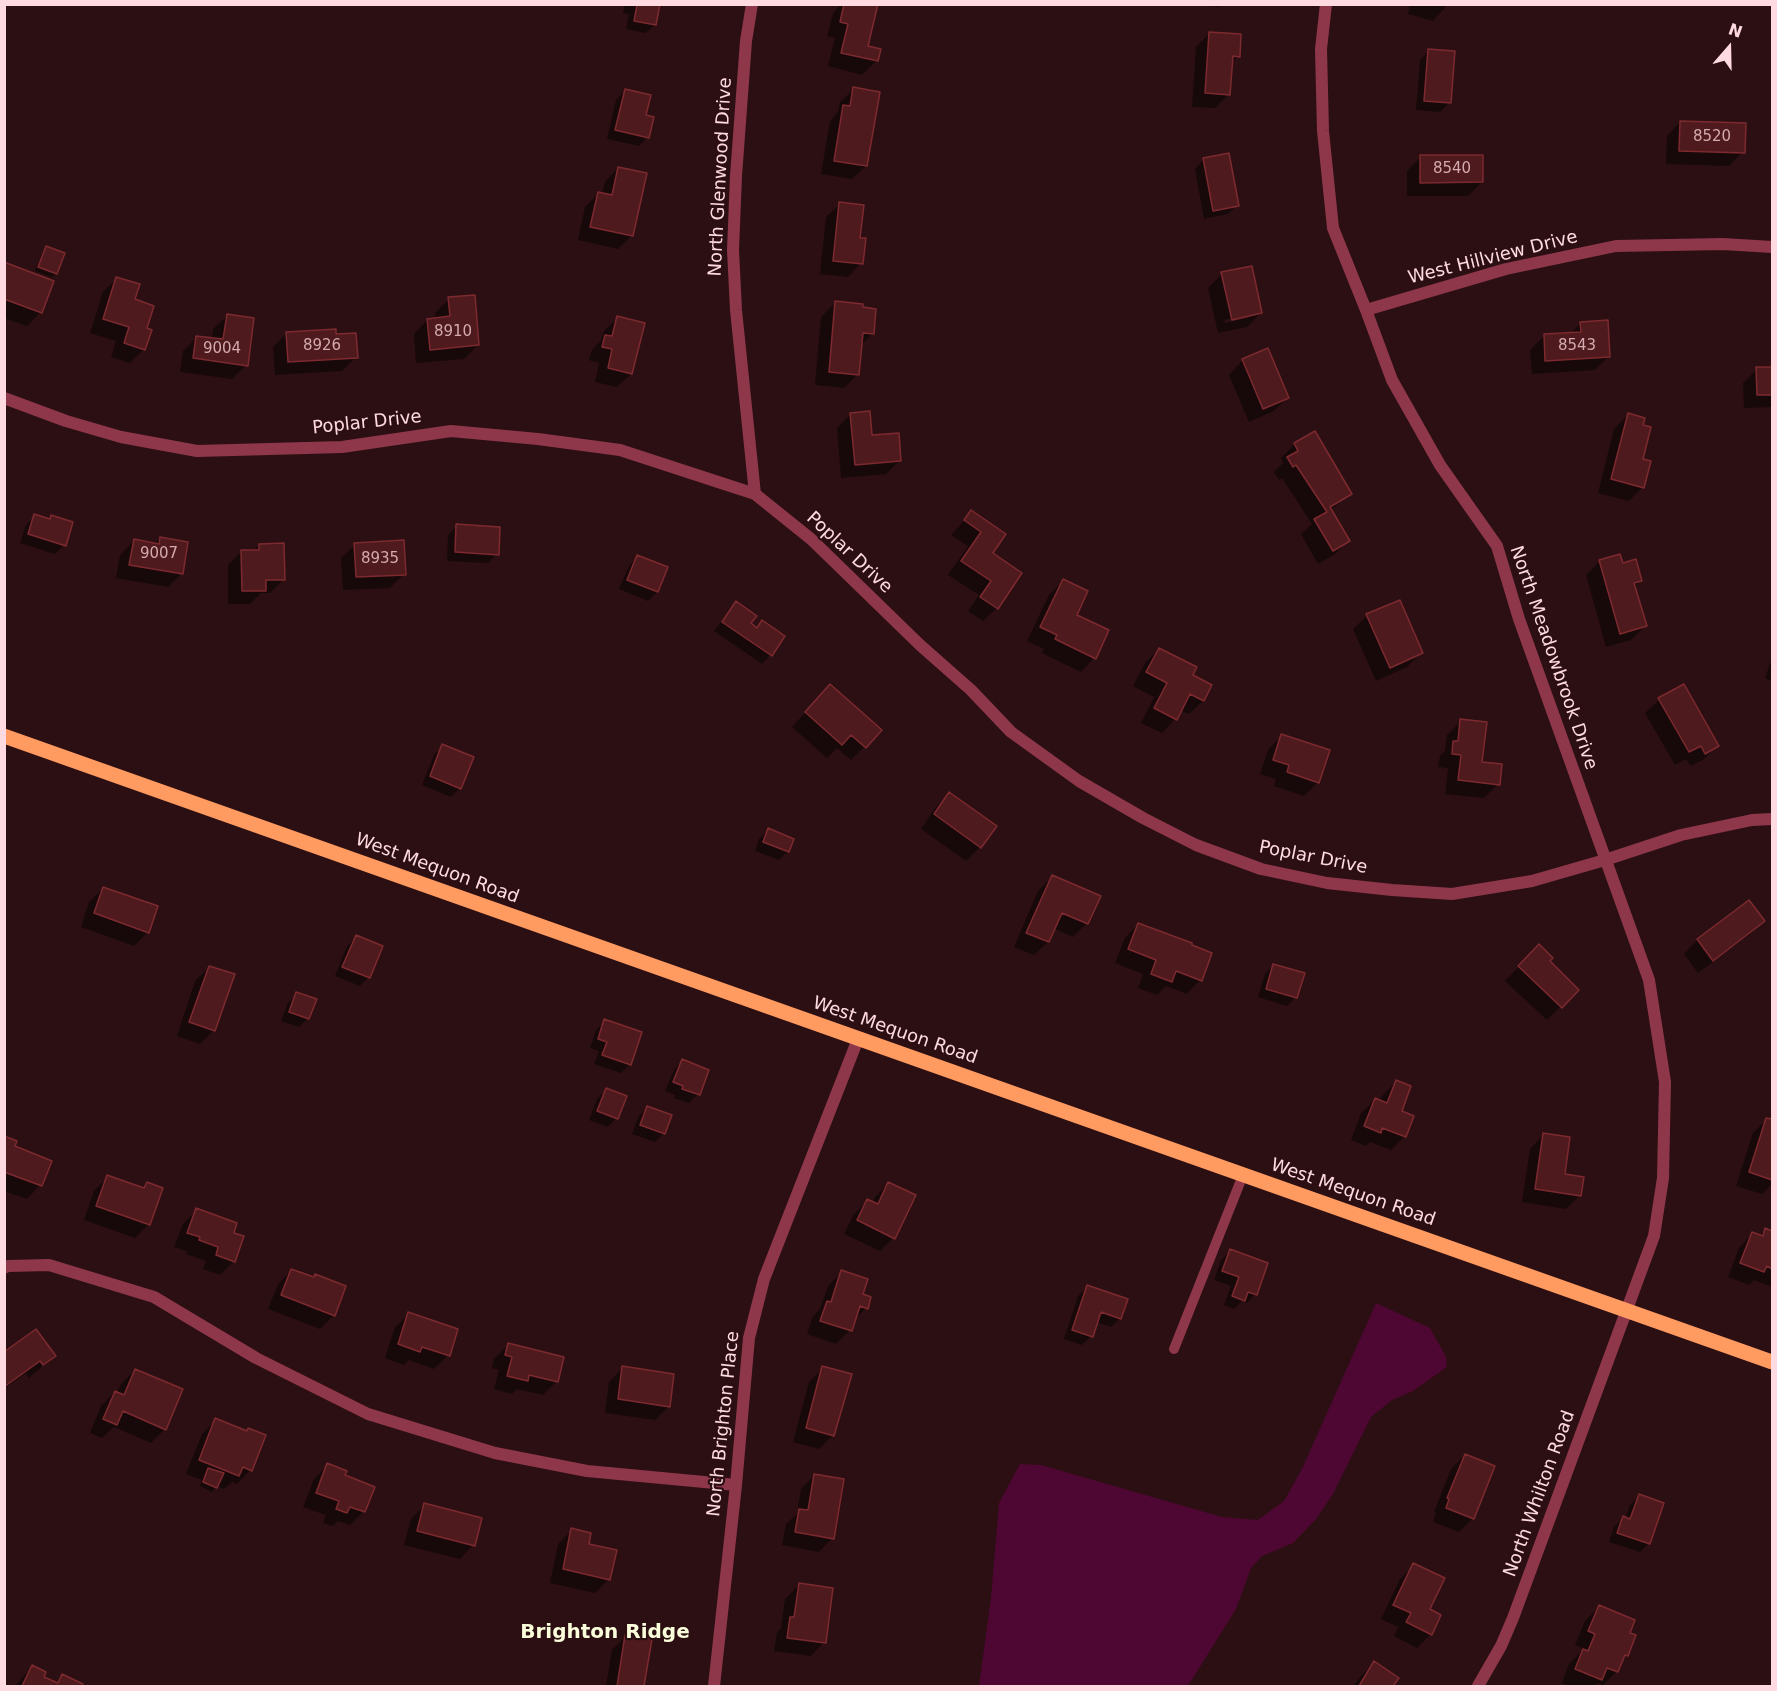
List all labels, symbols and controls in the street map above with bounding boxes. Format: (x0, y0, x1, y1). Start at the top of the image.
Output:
north arrow (1699, 18, 1759, 78)
text: N (1726, 19, 1745, 42)
street label: North Glenwood Drive (705, 77, 737, 277)
house number: 8520 (1693, 128, 1731, 146)
house number: 8540 (1433, 160, 1471, 178)
street label: West Hillview Drive (1406, 227, 1580, 289)
house number: 8910 (434, 323, 472, 341)
house number: 8926 (303, 337, 341, 355)
house number: 8543 (1558, 337, 1596, 355)
house number: 9004 (203, 340, 241, 358)
street label: Poplar Drive (311, 407, 423, 439)
street label: Poplar Drive (801, 508, 897, 598)
street label: North Meadowbrook Drive (1504, 543, 1602, 773)
house number: 9007 (140, 545, 178, 563)
house number: 8935 (361, 550, 399, 568)
street label: West Mequon Road (352, 829, 522, 909)
street label: Poplar Drive (1257, 837, 1369, 879)
street label: West Mequon Road (810, 993, 980, 1069)
street label: West Mequon Road (1268, 1155, 1438, 1231)
street label: North Brighton Place (704, 1330, 744, 1518)
street label: North Whilton Road (1500, 1408, 1580, 1580)
district label: Brighton Ridge (520, 1621, 690, 1645)

